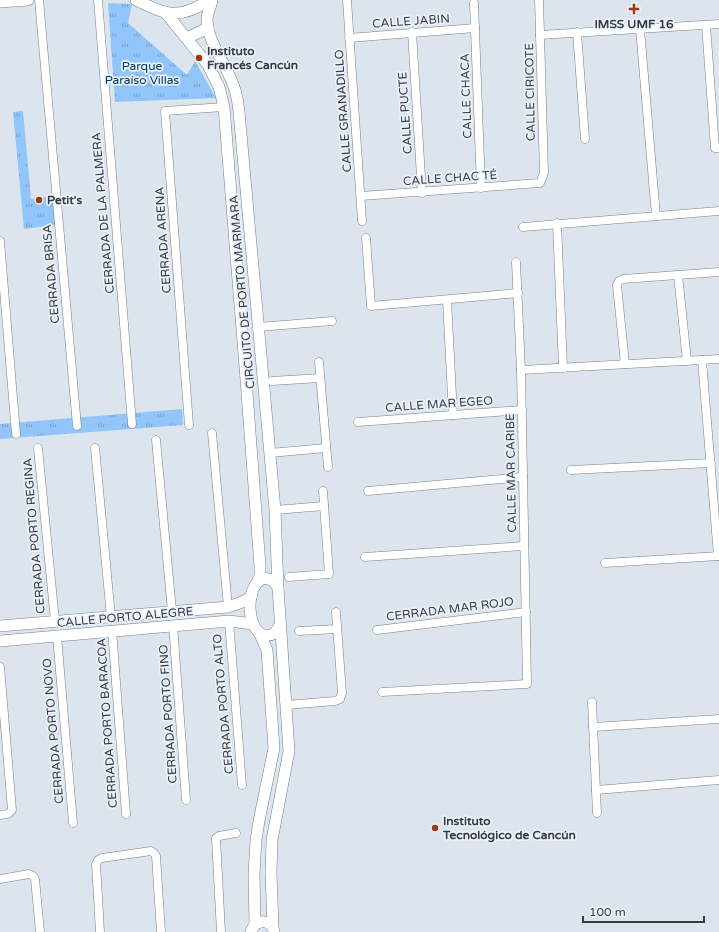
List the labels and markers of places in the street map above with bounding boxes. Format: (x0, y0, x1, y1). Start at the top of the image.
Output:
marker: IMSS UMF 16 (628, 3, 640, 15)
place label: IMSS UMF 16 (594, 17, 674, 31)
place label: Instituto Francés Cancún (207, 44, 298, 72)
marker: Instituto Francés Cancún (194, 53, 204, 63)
place label: Petit's (47, 193, 83, 207)
marker: Petit's (34, 195, 44, 205)
place label: Instituto Tecnológico de Cancún (442, 814, 576, 843)
marker: Instituto Tecnológico de Cancún (430, 823, 440, 833)

